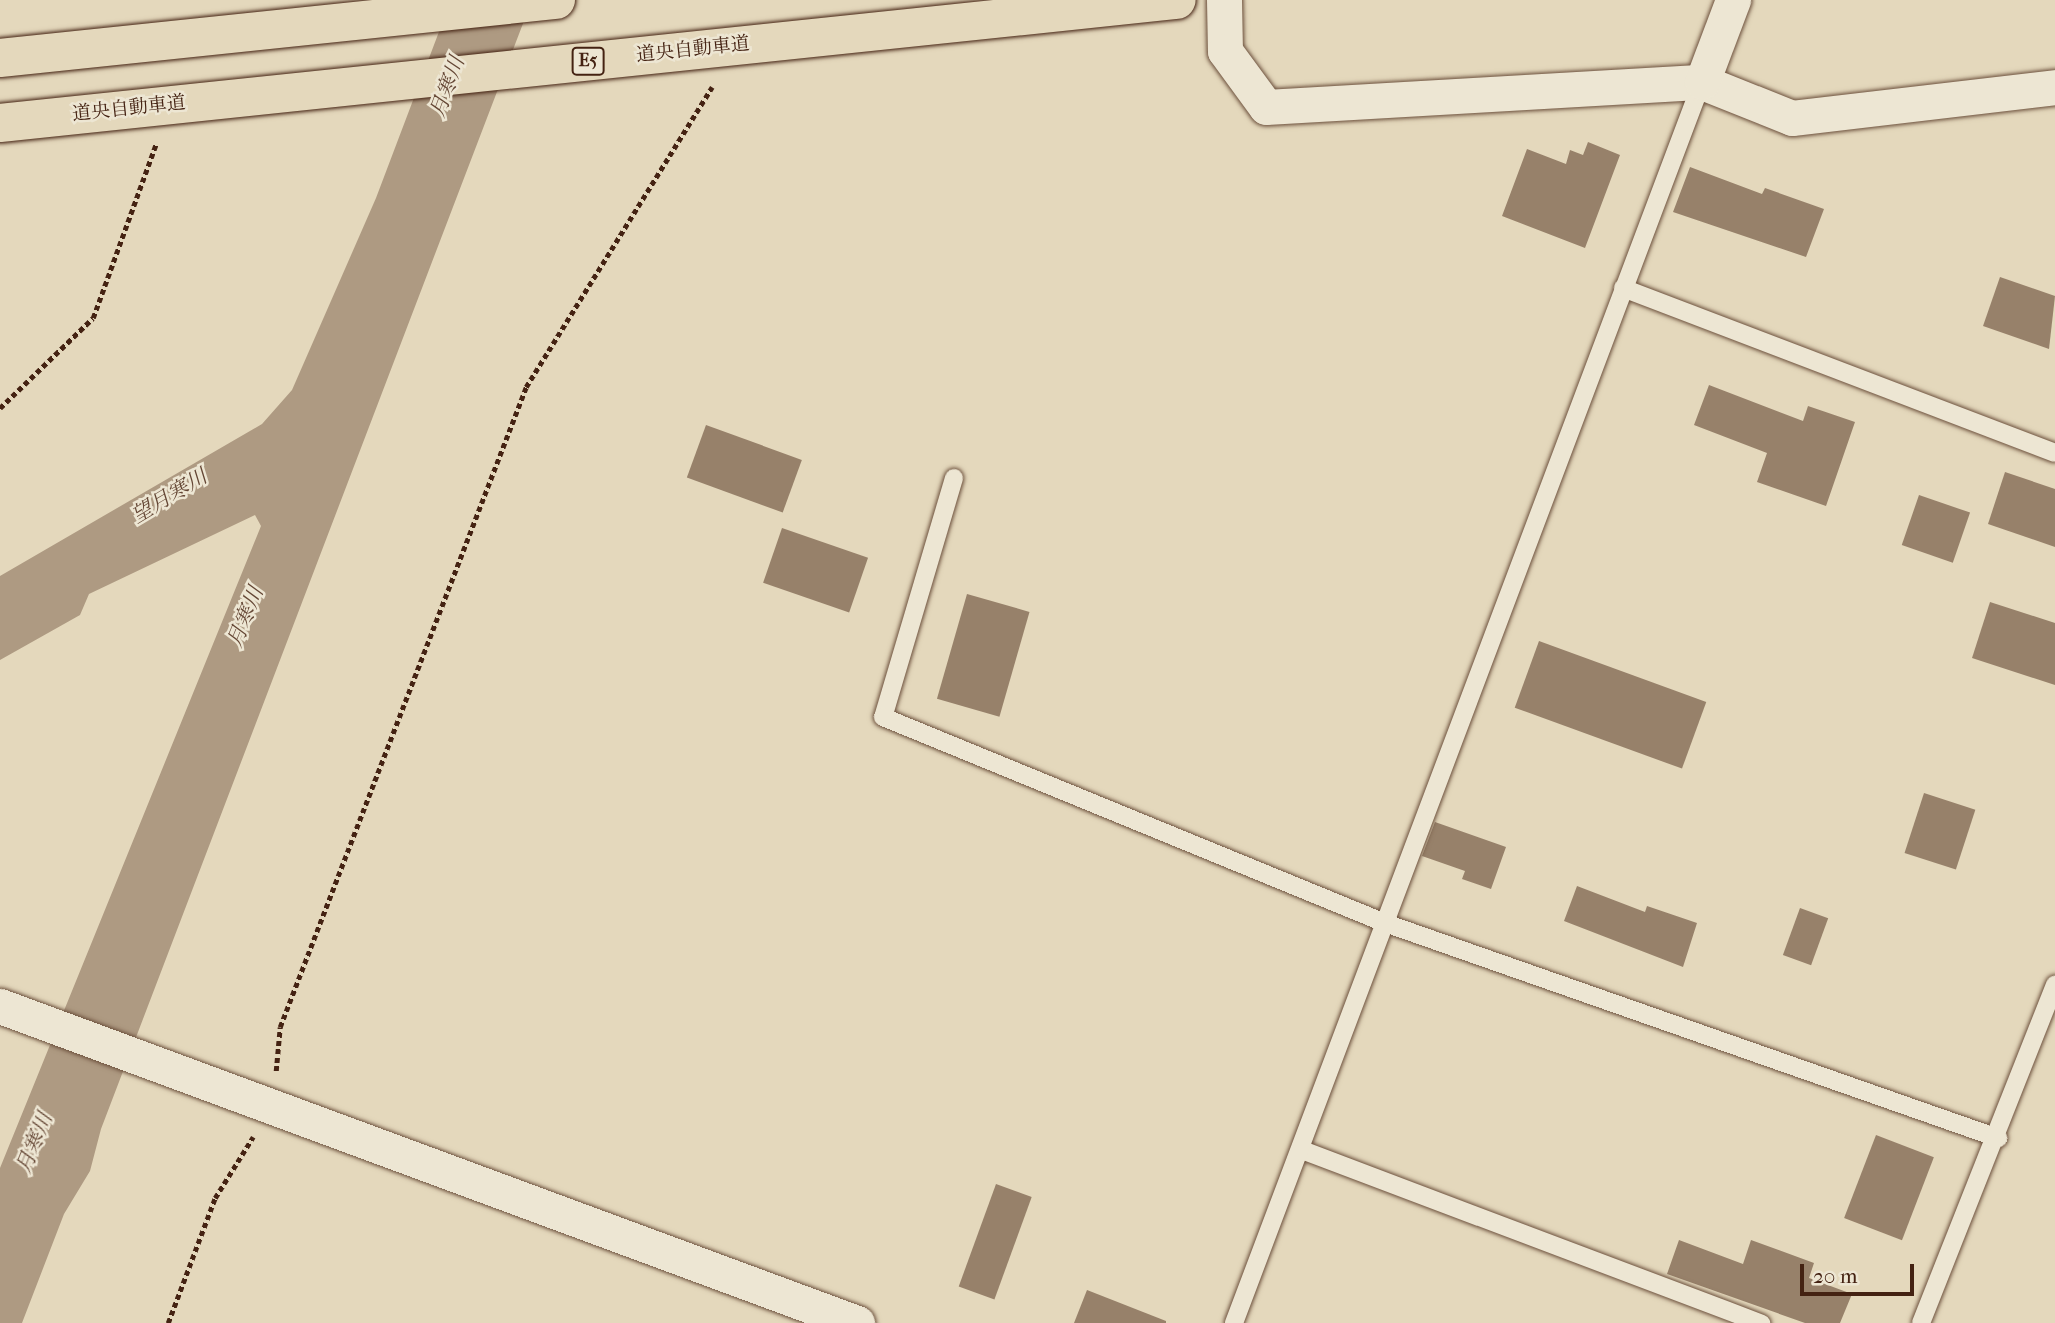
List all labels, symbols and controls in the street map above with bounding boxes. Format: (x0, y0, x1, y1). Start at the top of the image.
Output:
street label: 道央自動車道 (635, 33, 751, 67)
road number: E5 (570, 46, 606, 76)
water label: 月寒川 (424, 53, 470, 121)
street label: 道央自動車道 (71, 92, 187, 126)
water label: 望月寒川 (127, 464, 211, 528)
water label: 月寒川 (222, 583, 268, 651)
water label: 月寒川 (11, 1109, 57, 1177)
scale bar (1803, 1250, 1917, 1294)
text: 20 m (1813, 1264, 1857, 1288)

